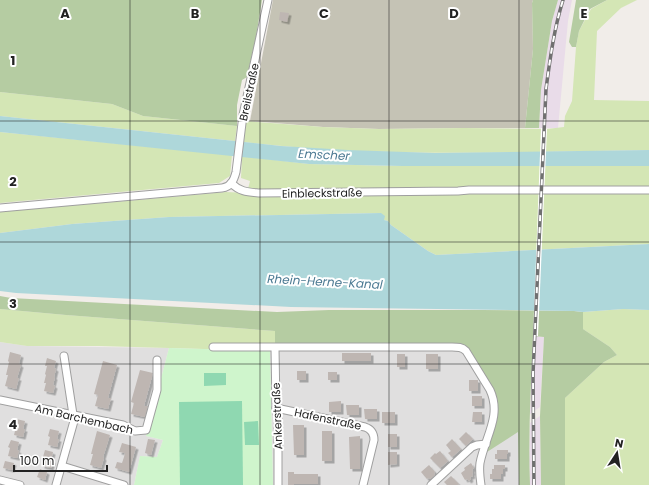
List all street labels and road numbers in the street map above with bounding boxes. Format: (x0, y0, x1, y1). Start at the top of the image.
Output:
street label: Breilstraße (235, 61, 263, 122)
street label: Einbleckstraße (282, 184, 362, 202)
street label: Ankerstraße (268, 382, 286, 450)
street label: Am Barchembach (33, 400, 135, 438)
street label: Hafenstraße (293, 404, 363, 434)

